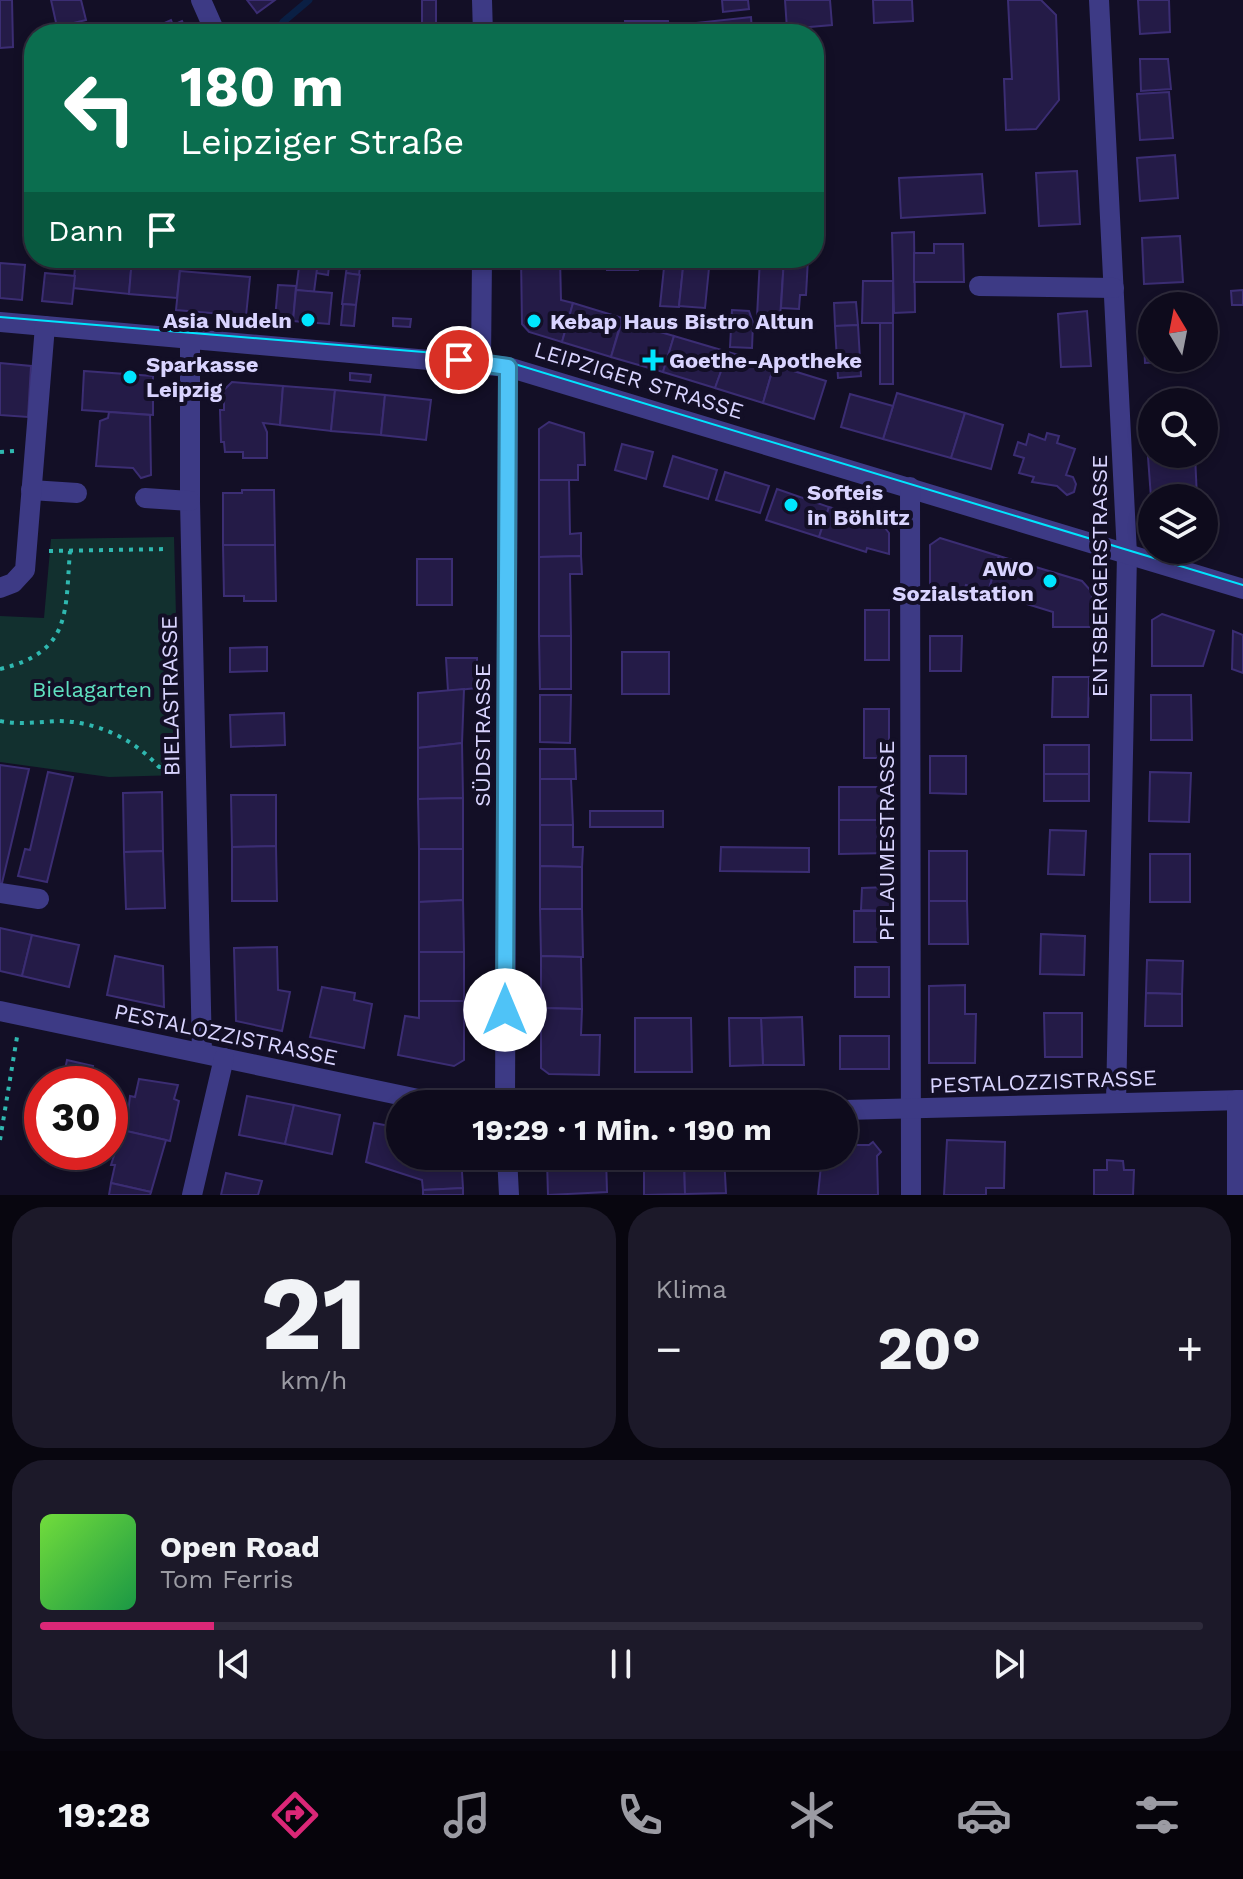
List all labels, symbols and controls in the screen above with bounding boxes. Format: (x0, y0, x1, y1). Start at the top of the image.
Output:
text: 180 m (180, 54, 344, 120)
icon: left (48, 56, 152, 160)
text: Leipziger Straße (180, 121, 464, 163)
icon: arrive (140, 208, 184, 252)
text: Dann (48, 213, 124, 248)
north arrow (1138, 292, 1218, 372)
map controls (1138, 292, 1218, 564)
place label: Asia Nudeln (163, 308, 292, 333)
place label: Kebap Haus Bistro Altun (550, 309, 814, 334)
marker: Asia Nudeln (299, 311, 317, 329)
marker: Kebap Haus Bistro Altun (525, 312, 543, 330)
pin (425, 326, 493, 394)
street label: LEIPZIGER STRASSE (531, 337, 746, 424)
icon: arrive (437, 338, 481, 382)
place label: Goethe-Apotheke (669, 348, 862, 373)
marker: Goethe-Apotheke (644, 351, 662, 369)
place label: Sparkasse Leipzig (146, 352, 259, 402)
marker: Sparkasse Leipzig (121, 368, 139, 386)
button: search (1138, 388, 1218, 468)
street label: ENTSBERGERSTRASSE (1087, 455, 1112, 697)
place label: Softeis in Böhlitz (807, 480, 910, 530)
button: layers (1138, 484, 1218, 564)
marker: Softeis in Böhlitz (782, 496, 800, 514)
place label: AWO Sozialstation (892, 556, 1034, 606)
marker: AWO Sozialstation (1041, 572, 1059, 590)
street label: BIELASTRASSE (157, 616, 184, 776)
street label: SÜDSTRASSE (470, 663, 495, 807)
park label: Bielagarten (32, 677, 152, 702)
street label: PFLAUMESTRASSE (874, 741, 899, 941)
position arrow (463, 968, 547, 1052)
street label: PESTALOZZISTRASSE (112, 999, 340, 1070)
street label: PESTALOZZISTRASSE (929, 1065, 1157, 1098)
speed limit sign: 30 (24, 1066, 128, 1170)
text: 19:29 · 1 Min. · 190 m (472, 1112, 772, 1147)
text: 21 (260, 1252, 367, 1374)
text: Klima (656, 1274, 727, 1304)
text: 20° (877, 1313, 981, 1384)
text: − (656, 1323, 682, 1375)
text: + (1176, 1323, 1203, 1375)
text: km/h (280, 1365, 347, 1395)
text: Open Road (160, 1529, 320, 1564)
text: Tom Ferris (160, 1564, 293, 1594)
icon: previous (212, 1642, 256, 1686)
icon: pause (599, 1642, 643, 1686)
icon: next (987, 1642, 1031, 1686)
icon: directions (267, 1787, 323, 1843)
icon: music (439, 1787, 495, 1843)
icon: phone (612, 1787, 668, 1843)
icon: climate (784, 1787, 840, 1843)
icon: car (956, 1787, 1012, 1843)
icon: filters (1129, 1787, 1185, 1843)
text: 19:28 (58, 1794, 151, 1836)

